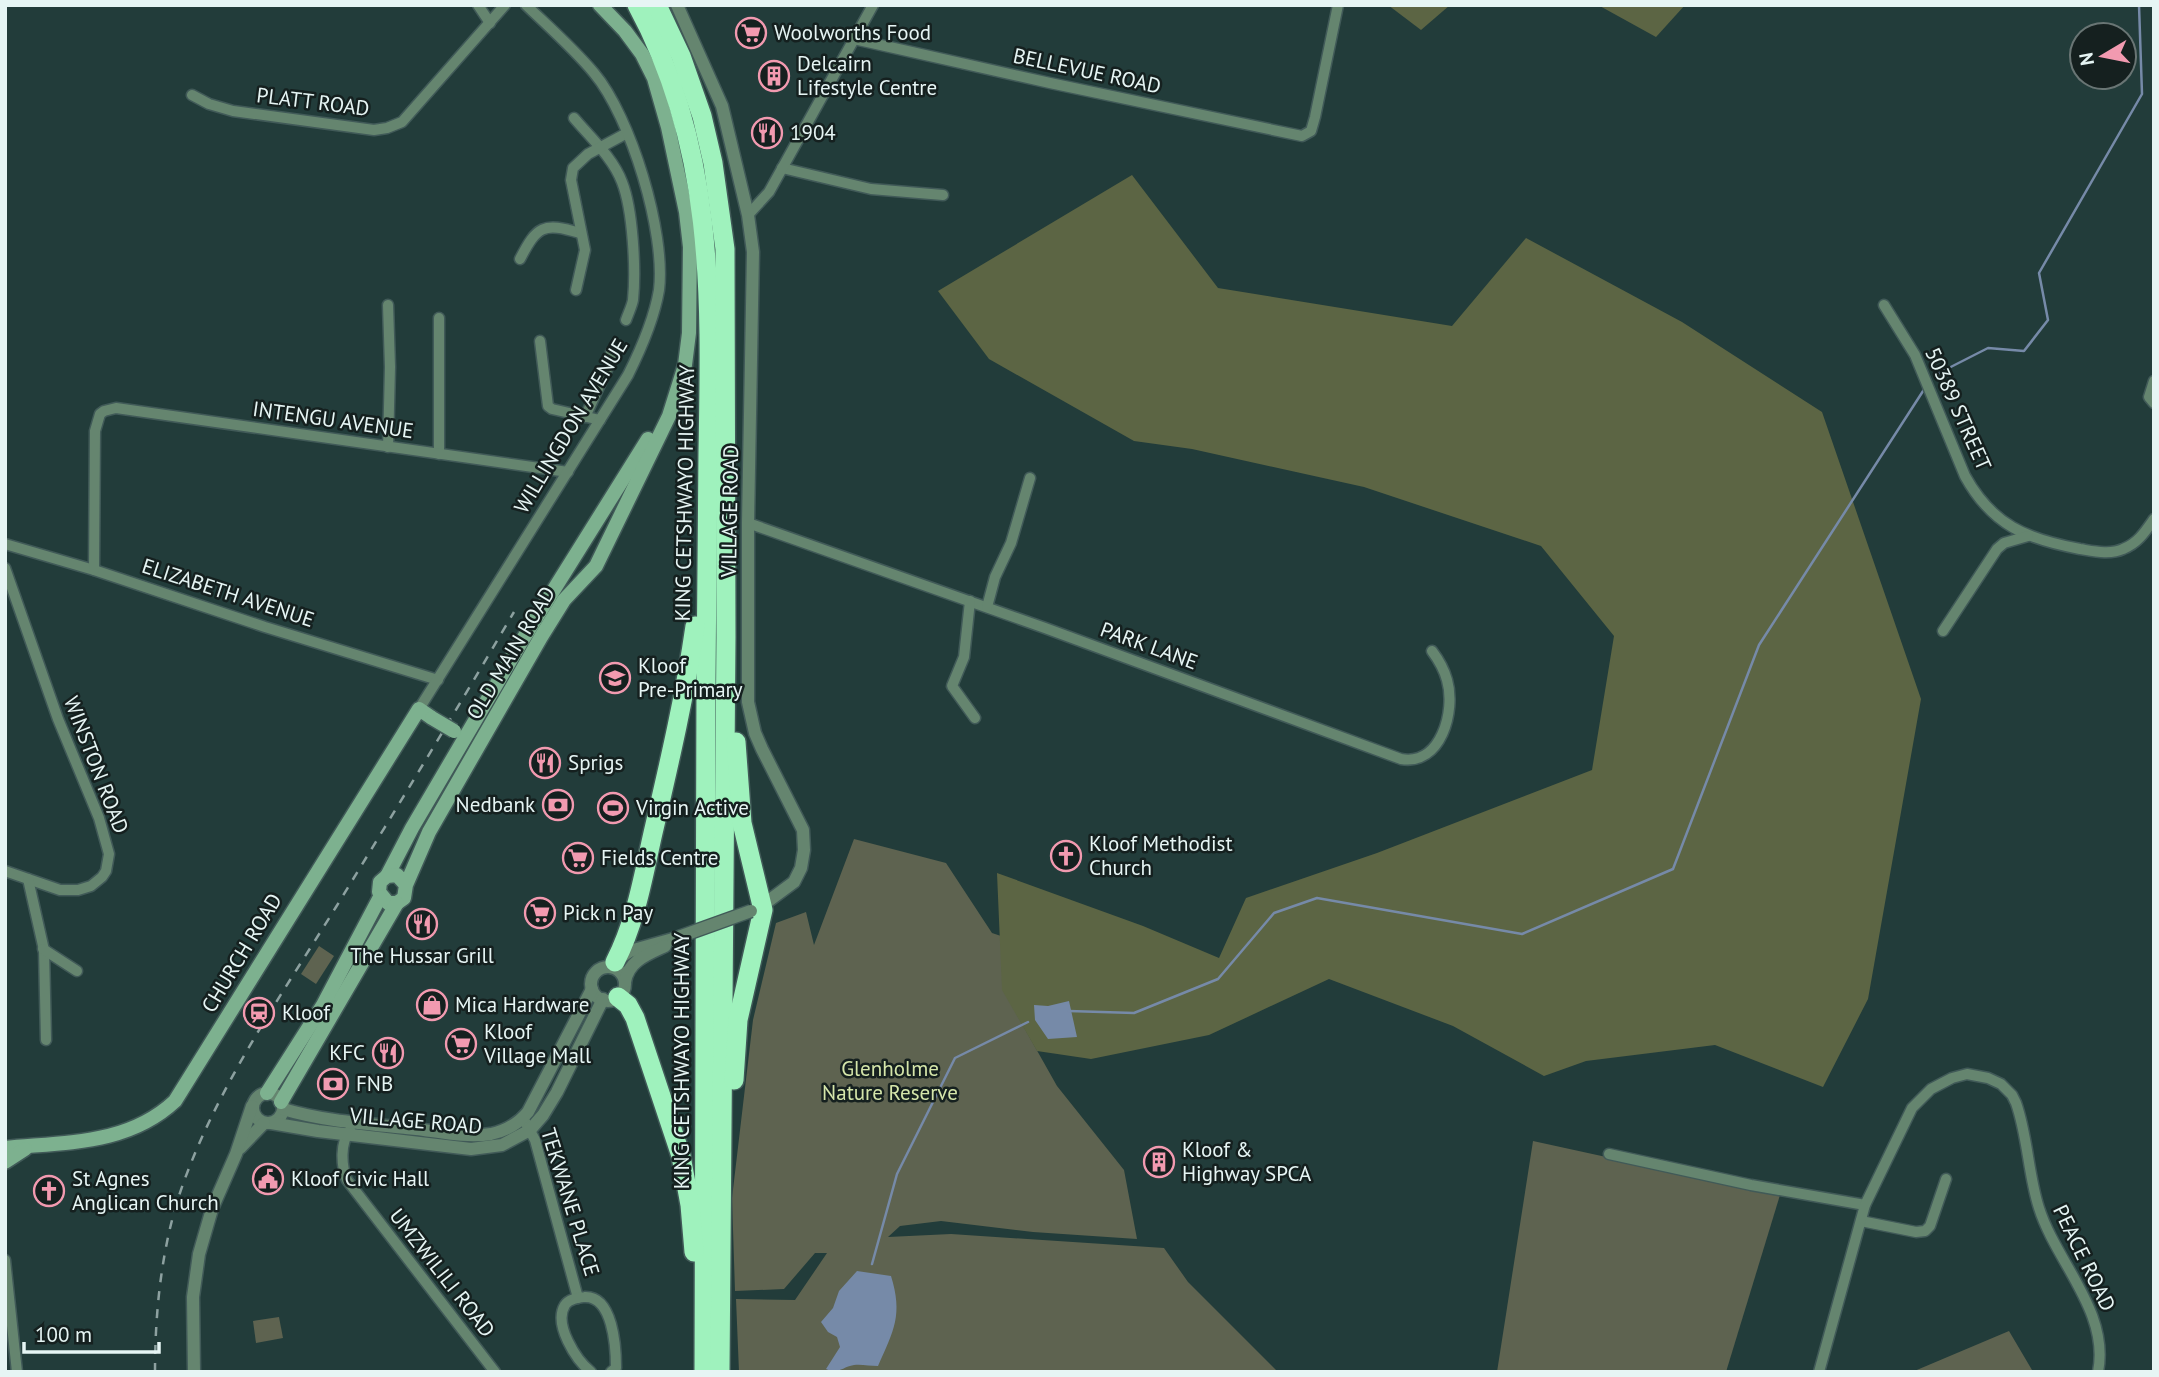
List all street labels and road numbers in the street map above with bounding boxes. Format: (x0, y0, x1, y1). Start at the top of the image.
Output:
street label: BELLEVUE ROAD (1011, 42, 1163, 99)
street label: PLATT ROAD (255, 81, 371, 122)
street label: WILLINGDON AVENUE (508, 333, 633, 518)
street label: 50389 STREET (1919, 343, 1998, 475)
street label: KING CETSHWAYO HIGHWAY (669, 364, 700, 622)
street label: INTENGU AVENUE (251, 395, 415, 444)
street label: VILLAGE ROAD (715, 444, 744, 579)
street label: ELIZABETH AVENUE (139, 552, 318, 633)
street label: OLD MAIN ROAD (460, 581, 561, 724)
street label: PARK LANE (1097, 615, 1202, 676)
street label: WINSTON ROAD (58, 692, 135, 837)
street label: CHURCH ROAD (195, 888, 288, 1017)
street label: KING CETSHWAYO HIGHWAY (668, 932, 695, 1189)
street label: VILLAGE ROAD (348, 1101, 483, 1140)
street label: TEKWANE PLACE (535, 1124, 606, 1279)
street label: PEACE ROAD (2047, 1200, 2122, 1315)
street label: UMZWILILI ROAD (384, 1203, 501, 1343)

